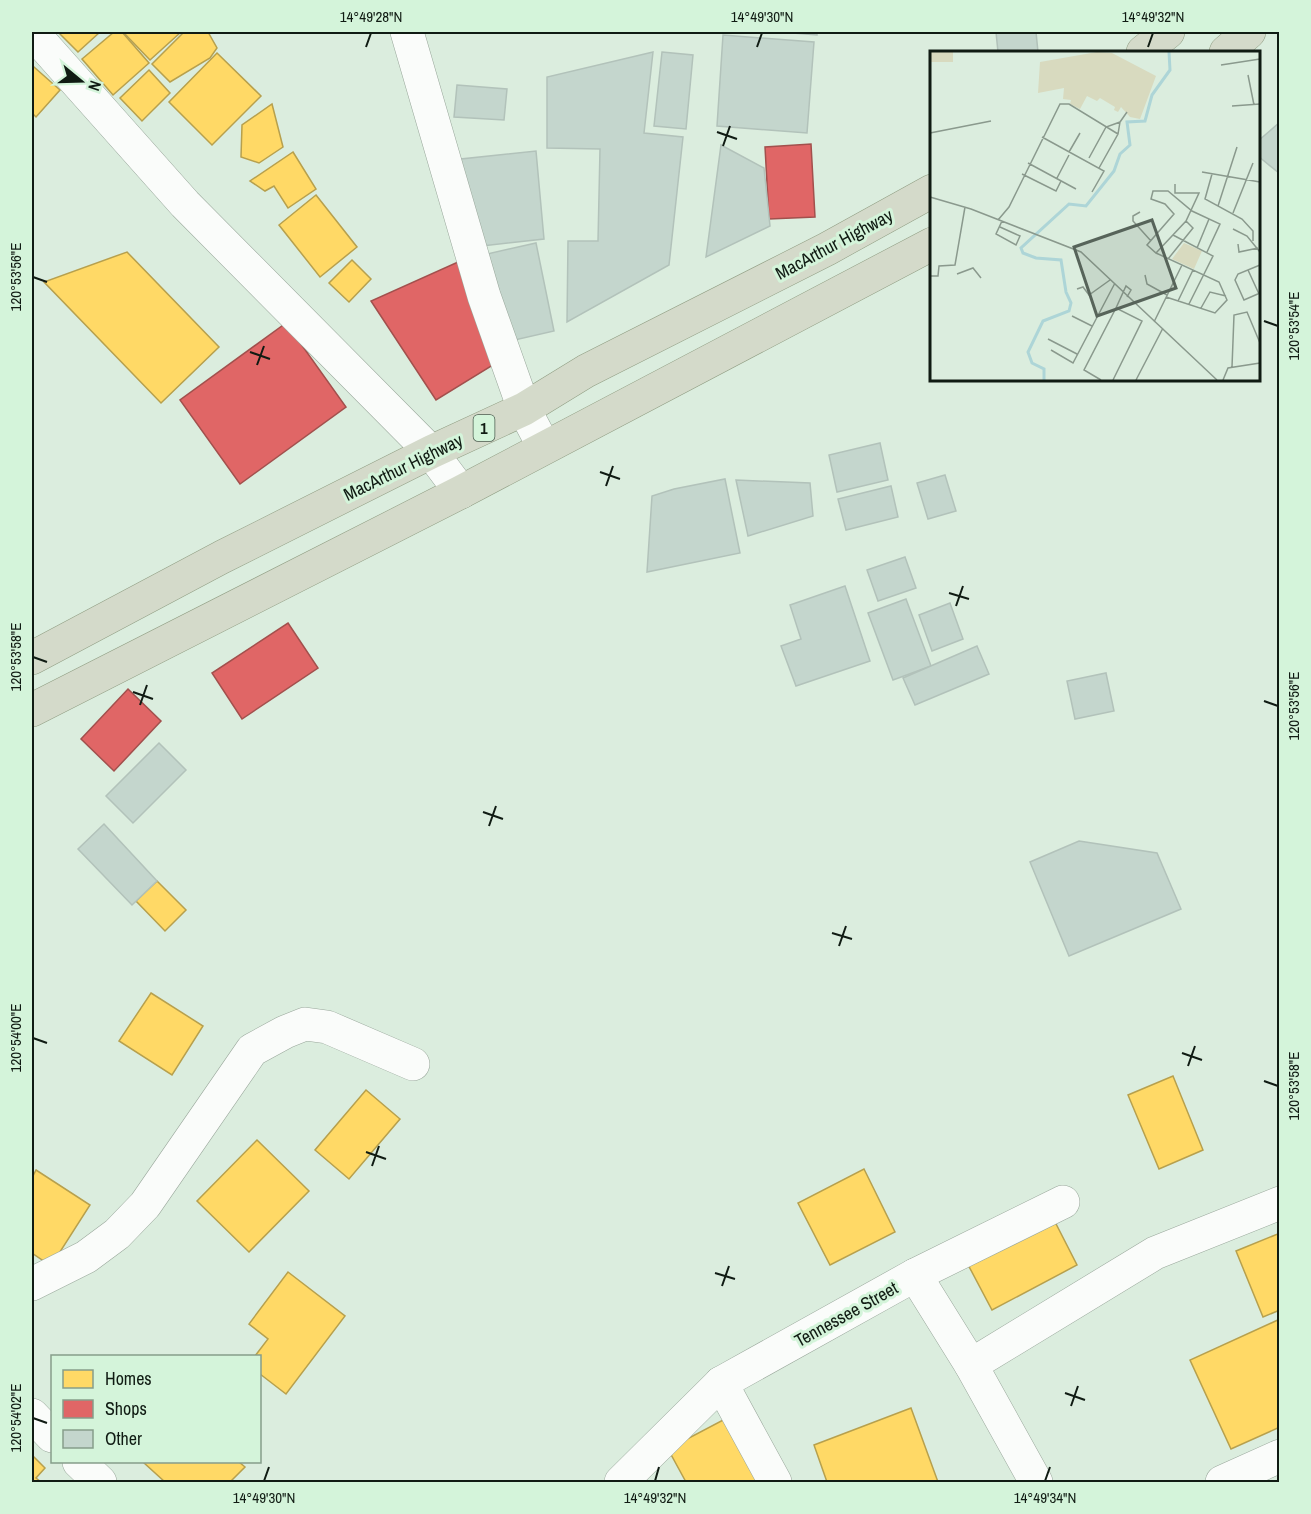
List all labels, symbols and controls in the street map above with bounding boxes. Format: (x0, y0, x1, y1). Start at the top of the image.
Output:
text: 14°49'28"N (340, 6, 402, 27)
text: 14°49'30"N (731, 6, 793, 27)
text: 14°49'32"N (1122, 6, 1184, 27)
north arrow (51, 51, 111, 111)
inset map (930, 51, 1260, 381)
text: N (83, 78, 107, 94)
street label: MacArthur Highway (771, 202, 898, 285)
text: 120°53'56"E (5, 243, 26, 311)
text: 120°53'54"E (1283, 292, 1304, 360)
road number: 1 (474, 415, 494, 441)
street label: MacArthur Highway (339, 427, 467, 507)
text: 120°53'58"E (5, 623, 26, 691)
text: 120°53'56"E (1283, 672, 1304, 740)
text: 120°54'00"E (5, 1004, 26, 1072)
text: 120°53'58"E (1283, 1052, 1304, 1120)
street label: Tennessee Street (790, 1275, 902, 1353)
legend (51, 1355, 261, 1463)
text: Homes (105, 1366, 152, 1391)
text: 120°54'02"E (5, 1384, 26, 1452)
text: Shops (105, 1396, 147, 1421)
text: Other (105, 1426, 142, 1451)
text: 14°49'30"N (233, 1487, 295, 1508)
text: 14°49'32"N (624, 1487, 686, 1508)
text: 14°49'34"N (1014, 1487, 1076, 1508)

